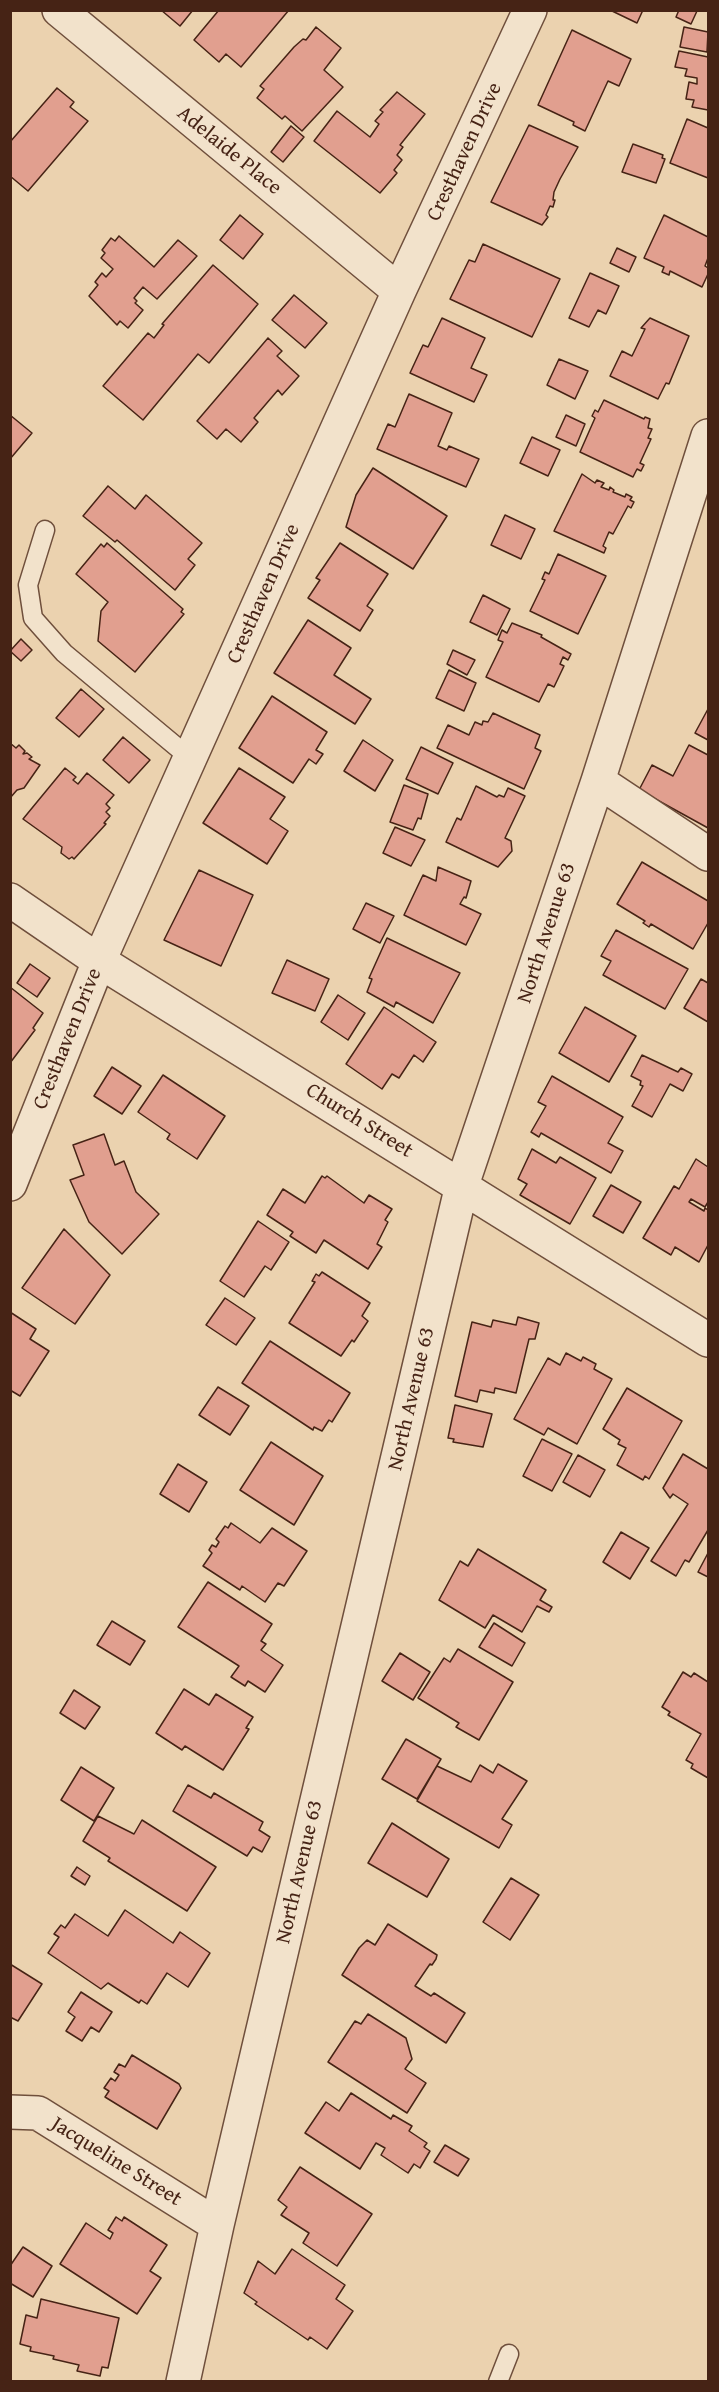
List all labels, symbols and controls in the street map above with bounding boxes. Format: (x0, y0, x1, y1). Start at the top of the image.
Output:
street label: Cresthaven Drive (422, 79, 508, 225)
street label: Adelaide Place (172, 101, 286, 201)
street label: Cresthaven Drive (222, 520, 306, 668)
street label: North Avenue 63 (512, 860, 582, 1006)
street label: Cresthaven Drive (28, 965, 108, 1113)
street label: Church Street (301, 1078, 417, 1164)
street label: North Avenue 63 (383, 1325, 441, 1473)
street label: North Avenue 63 (271, 1798, 329, 1946)
street label: Jacqueline Street (46, 2112, 186, 2212)

